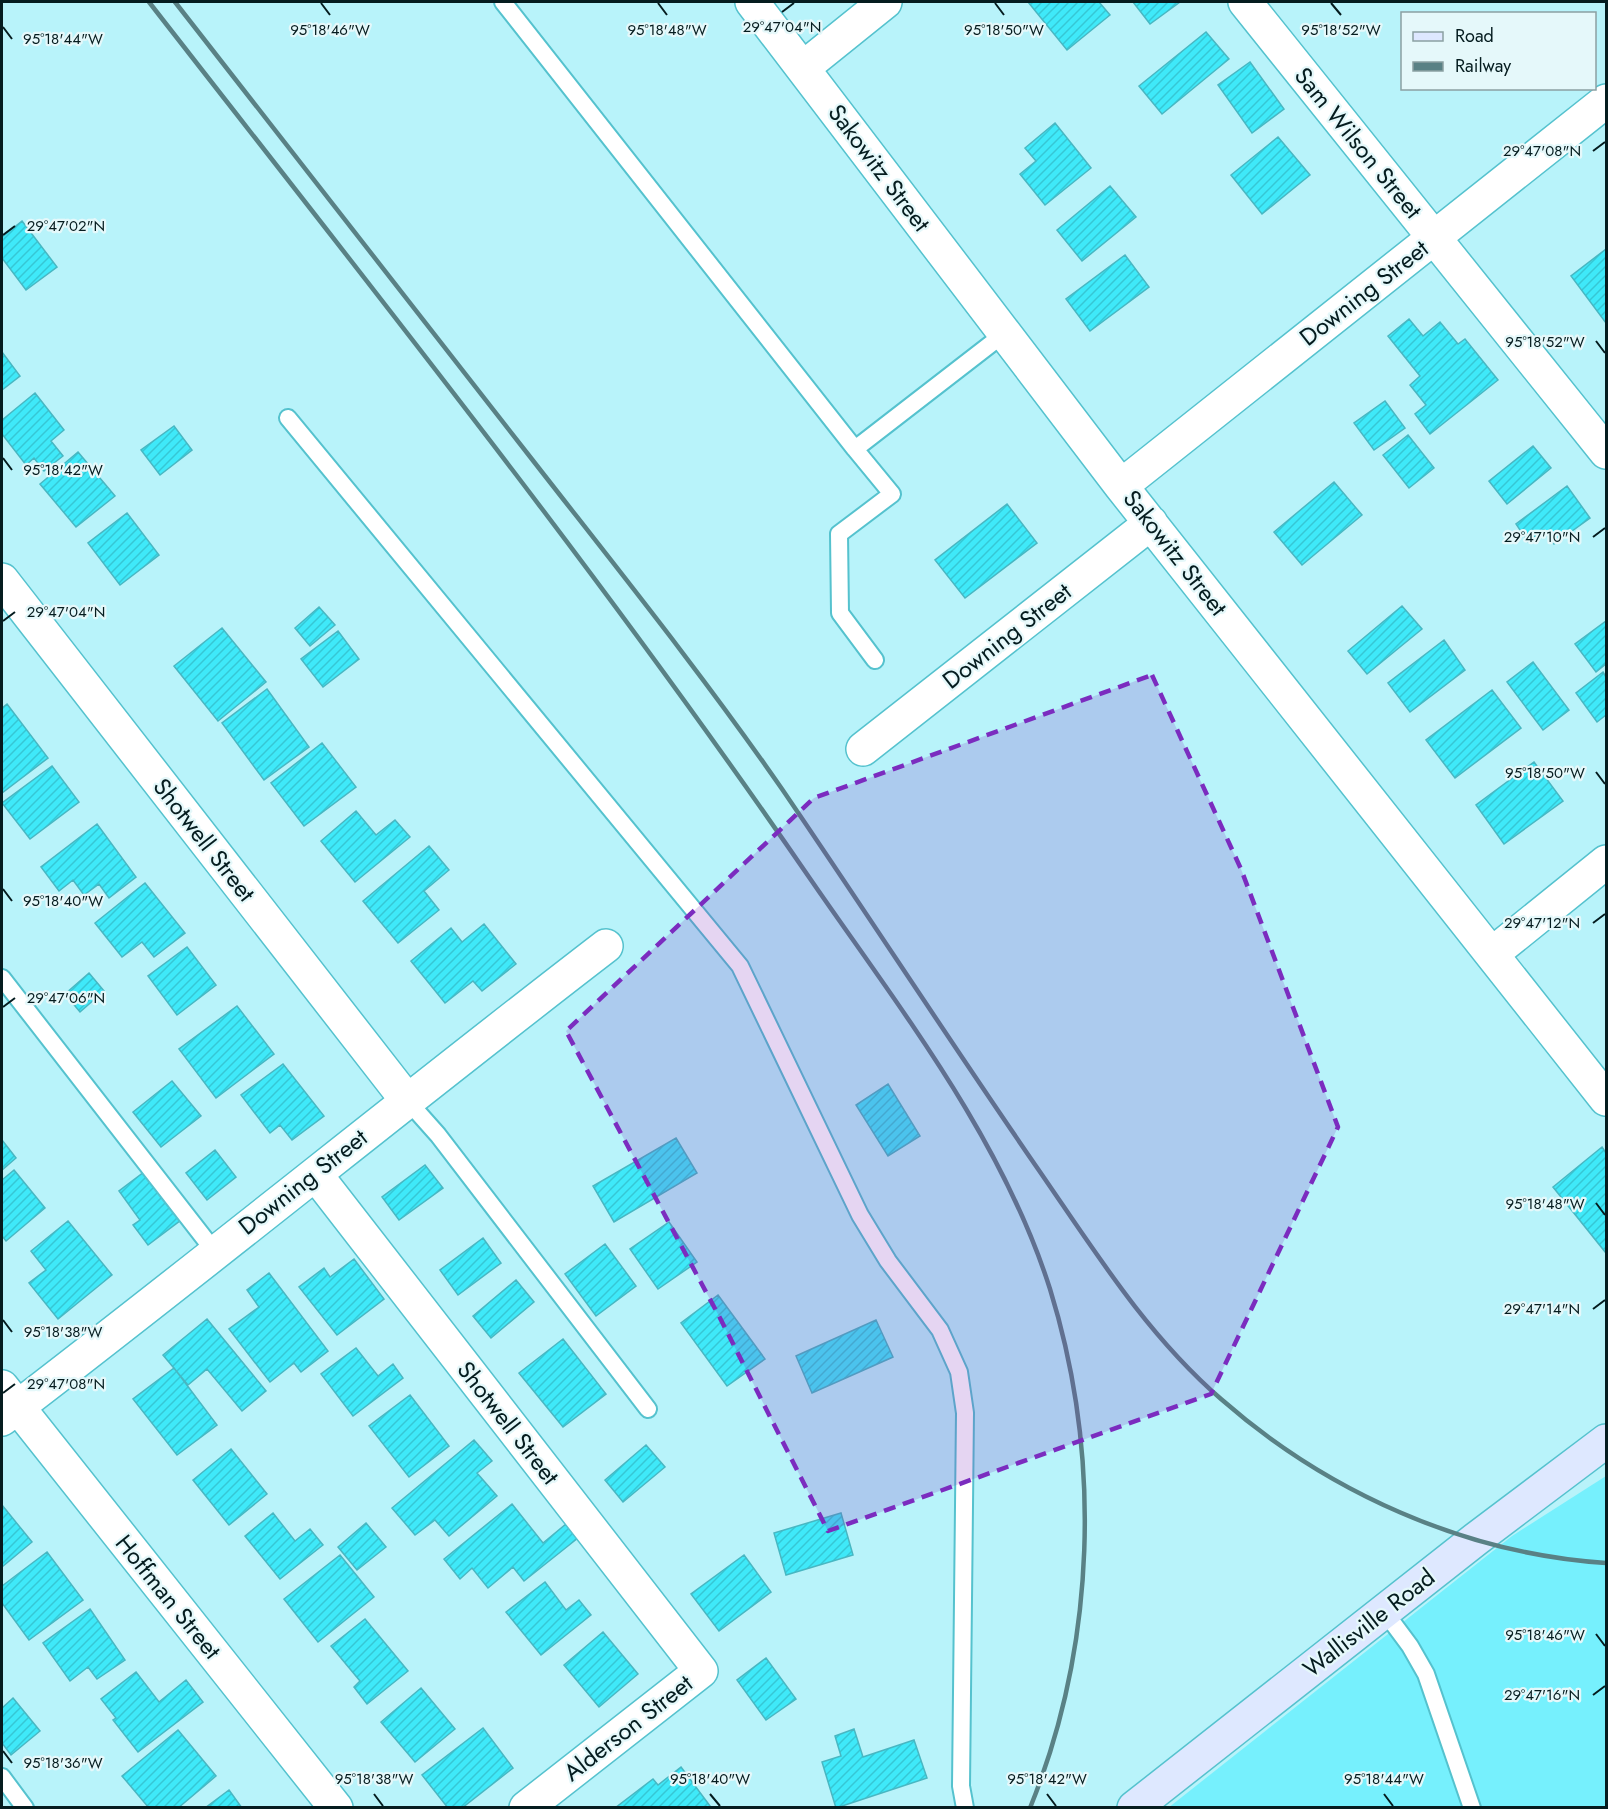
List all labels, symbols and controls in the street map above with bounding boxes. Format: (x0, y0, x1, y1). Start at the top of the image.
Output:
legend (1401, 12, 1596, 90)
text: 29°47'04"N (743, 16, 821, 38)
text: 95°18'46"W (290, 19, 370, 41)
text: 95°18'48"W (627, 19, 707, 41)
text: 95°18'50"W (964, 19, 1044, 41)
text: 95°18'52"W (1301, 19, 1381, 41)
text: Road (1455, 23, 1494, 49)
text: 95°18'44"W (23, 28, 103, 50)
text: Railway (1455, 53, 1511, 79)
street label: Sam Wilson Street (1286, 59, 1431, 226)
street label: Sakowitz Street (820, 97, 939, 239)
text: 29°47'08"N (1503, 140, 1581, 162)
text: 29°47'02"N (27, 215, 105, 237)
street label: Downing Street (1292, 231, 1436, 354)
text: 95°18'52"W (1505, 331, 1585, 353)
text: 95°18'42"W (23, 459, 103, 481)
street label: Sakowitz Street (1115, 482, 1236, 623)
text: 29°47'10"N (1504, 526, 1580, 548)
street label: Downing Street (935, 574, 1079, 697)
text: 29°47'04"N (27, 601, 105, 623)
text: 95°18'50"W (1505, 762, 1585, 784)
street label: Shotwell Street (145, 770, 264, 909)
text: 95°18'40"W (23, 890, 103, 912)
text: 29°47'12"N (1504, 912, 1580, 934)
text: 29°47'06"N (27, 987, 105, 1009)
street label: Downing Street (231, 1120, 375, 1243)
text: 95°18'48"W (1505, 1193, 1585, 1215)
text: 29°47'14"N (1504, 1298, 1580, 1320)
text: 95°18'38"W (24, 1321, 102, 1343)
street label: Shotwell Street (449, 1353, 568, 1492)
text: 29°47'08"N (27, 1373, 105, 1395)
street label: Hoffman Street (107, 1527, 230, 1667)
street label: Wallisville Road (1295, 1560, 1442, 1685)
text: 95°18'46"W (1505, 1624, 1585, 1646)
street label: Alderson Street (556, 1666, 700, 1789)
text: 29°47'16"N (1504, 1684, 1580, 1706)
text: 95°18'36"W (23, 1752, 103, 1774)
text: 95°18'38"W (335, 1768, 413, 1790)
text: 95°18'40"W (670, 1768, 750, 1790)
text: 95°18'42"W (1007, 1768, 1087, 1790)
text: 95°18'44"W (1344, 1768, 1424, 1790)

